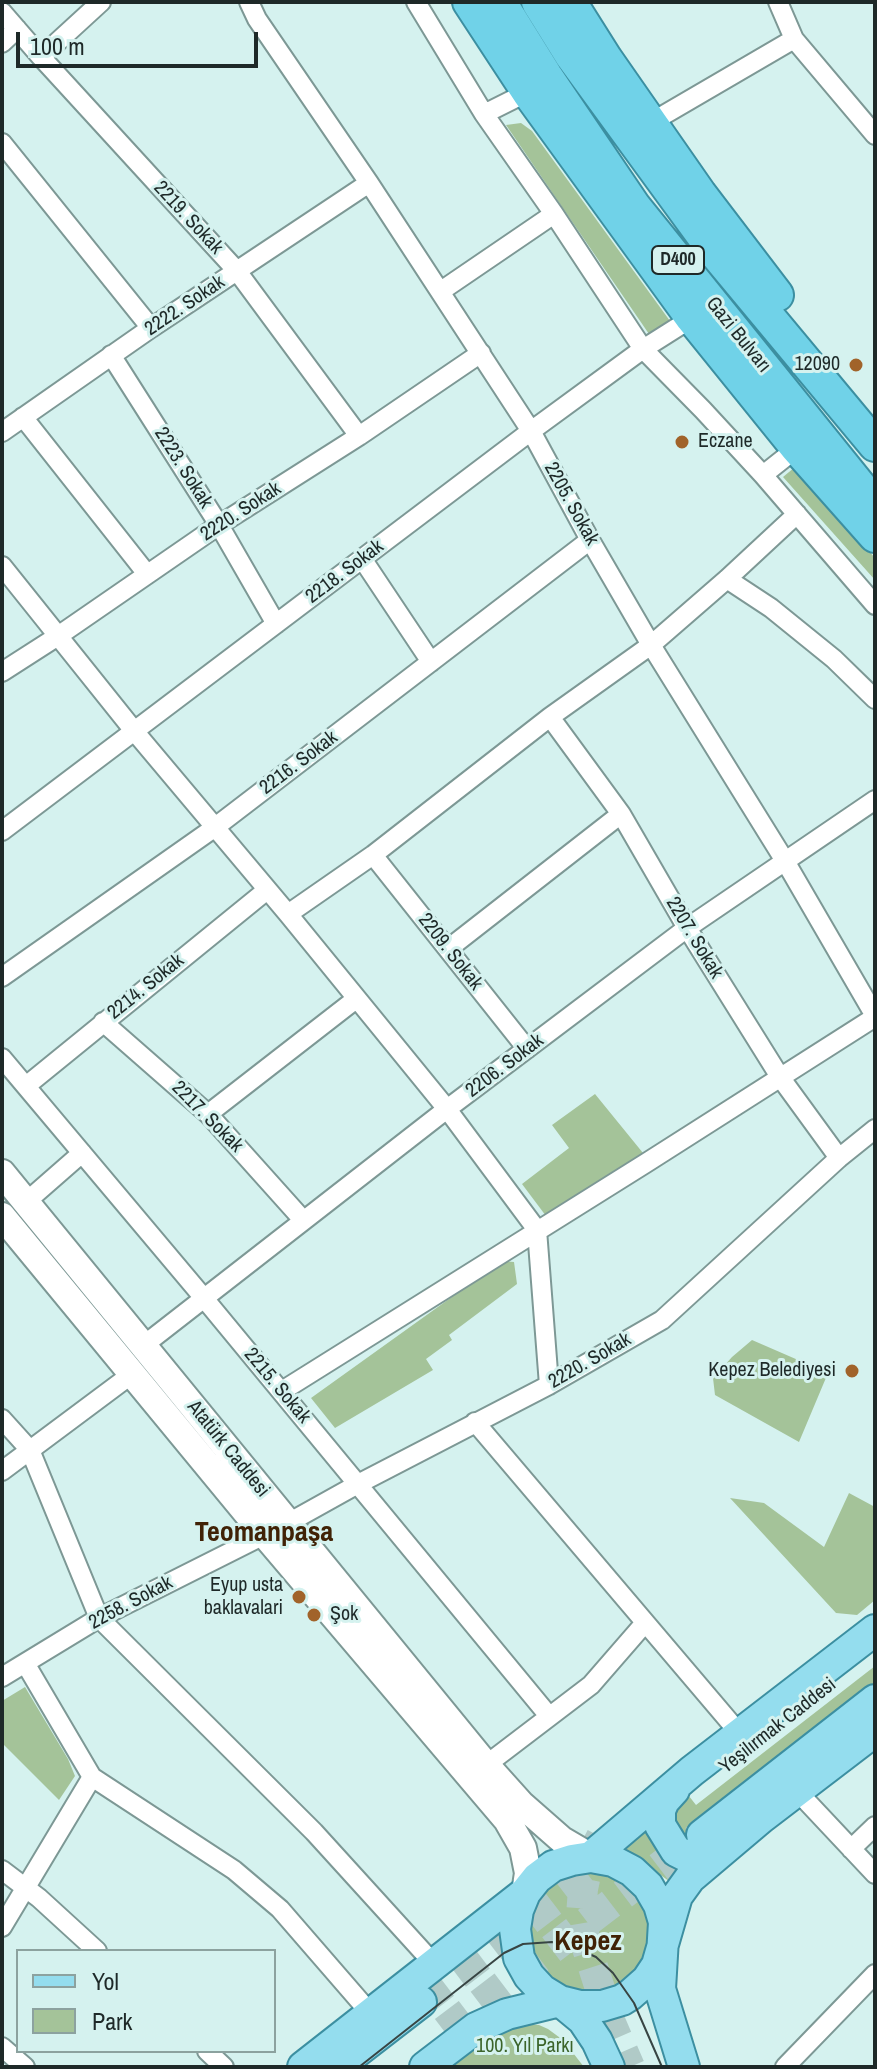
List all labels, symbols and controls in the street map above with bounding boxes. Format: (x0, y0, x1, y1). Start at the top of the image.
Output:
scale bar (20, 16, 262, 66)
text: 100 m (30, 30, 85, 62)
street label: 2219. Sokak (148, 176, 228, 260)
road number: D400 (652, 246, 704, 274)
street label: 2222. Sokak (140, 271, 230, 341)
street label: Gazi Bulvarı (700, 292, 776, 378)
place label: 12090 (794, 353, 840, 377)
marker: 12090 (847, 356, 865, 374)
street label: 2223. Sokak (149, 423, 217, 513)
place label: Eczane (698, 430, 753, 454)
marker: Eczane (673, 433, 691, 451)
street label: 2205. Sokak (538, 458, 604, 550)
street label: 2220. Sokak (196, 477, 286, 547)
street label: 2218. Sokak (301, 535, 389, 609)
street label: 2216. Sokak (255, 726, 343, 800)
street label: 2207. Sokak (660, 893, 728, 983)
street label: 2209. Sokak (412, 909, 488, 995)
street label: 2214. Sokak (103, 949, 189, 1025)
street label: 2206. Sokak (461, 1029, 549, 1103)
street label: 2217. Sokak (166, 1076, 248, 1158)
street label: 2220. Sokak (545, 1328, 635, 1394)
street label: 2215. Sokak (239, 1343, 315, 1429)
place label: Kepez Belediyesi (708, 1359, 836, 1383)
marker: Kepez Belediyesi (843, 1362, 861, 1380)
street label: Atatürk Caddesi (182, 1396, 274, 1502)
district label: Teomanpaşa (195, 1516, 333, 1550)
street label: 2258. Sokak (85, 1571, 177, 1635)
place label: Eyup usta baklavalari (204, 1574, 283, 1621)
marker: Eyup usta baklavalari (290, 1588, 308, 1606)
place label: Şok (330, 1603, 358, 1627)
marker: Şok (305, 1606, 323, 1624)
street label: Yeşilırmak Caddesi (715, 1673, 841, 1779)
district label: Kepez (554, 1925, 622, 1959)
legend (16, 1949, 276, 2053)
text: Yol (92, 1965, 119, 1997)
text: Park (92, 2005, 132, 2037)
park label: 100. Yıl Parkı (476, 2035, 574, 2059)

